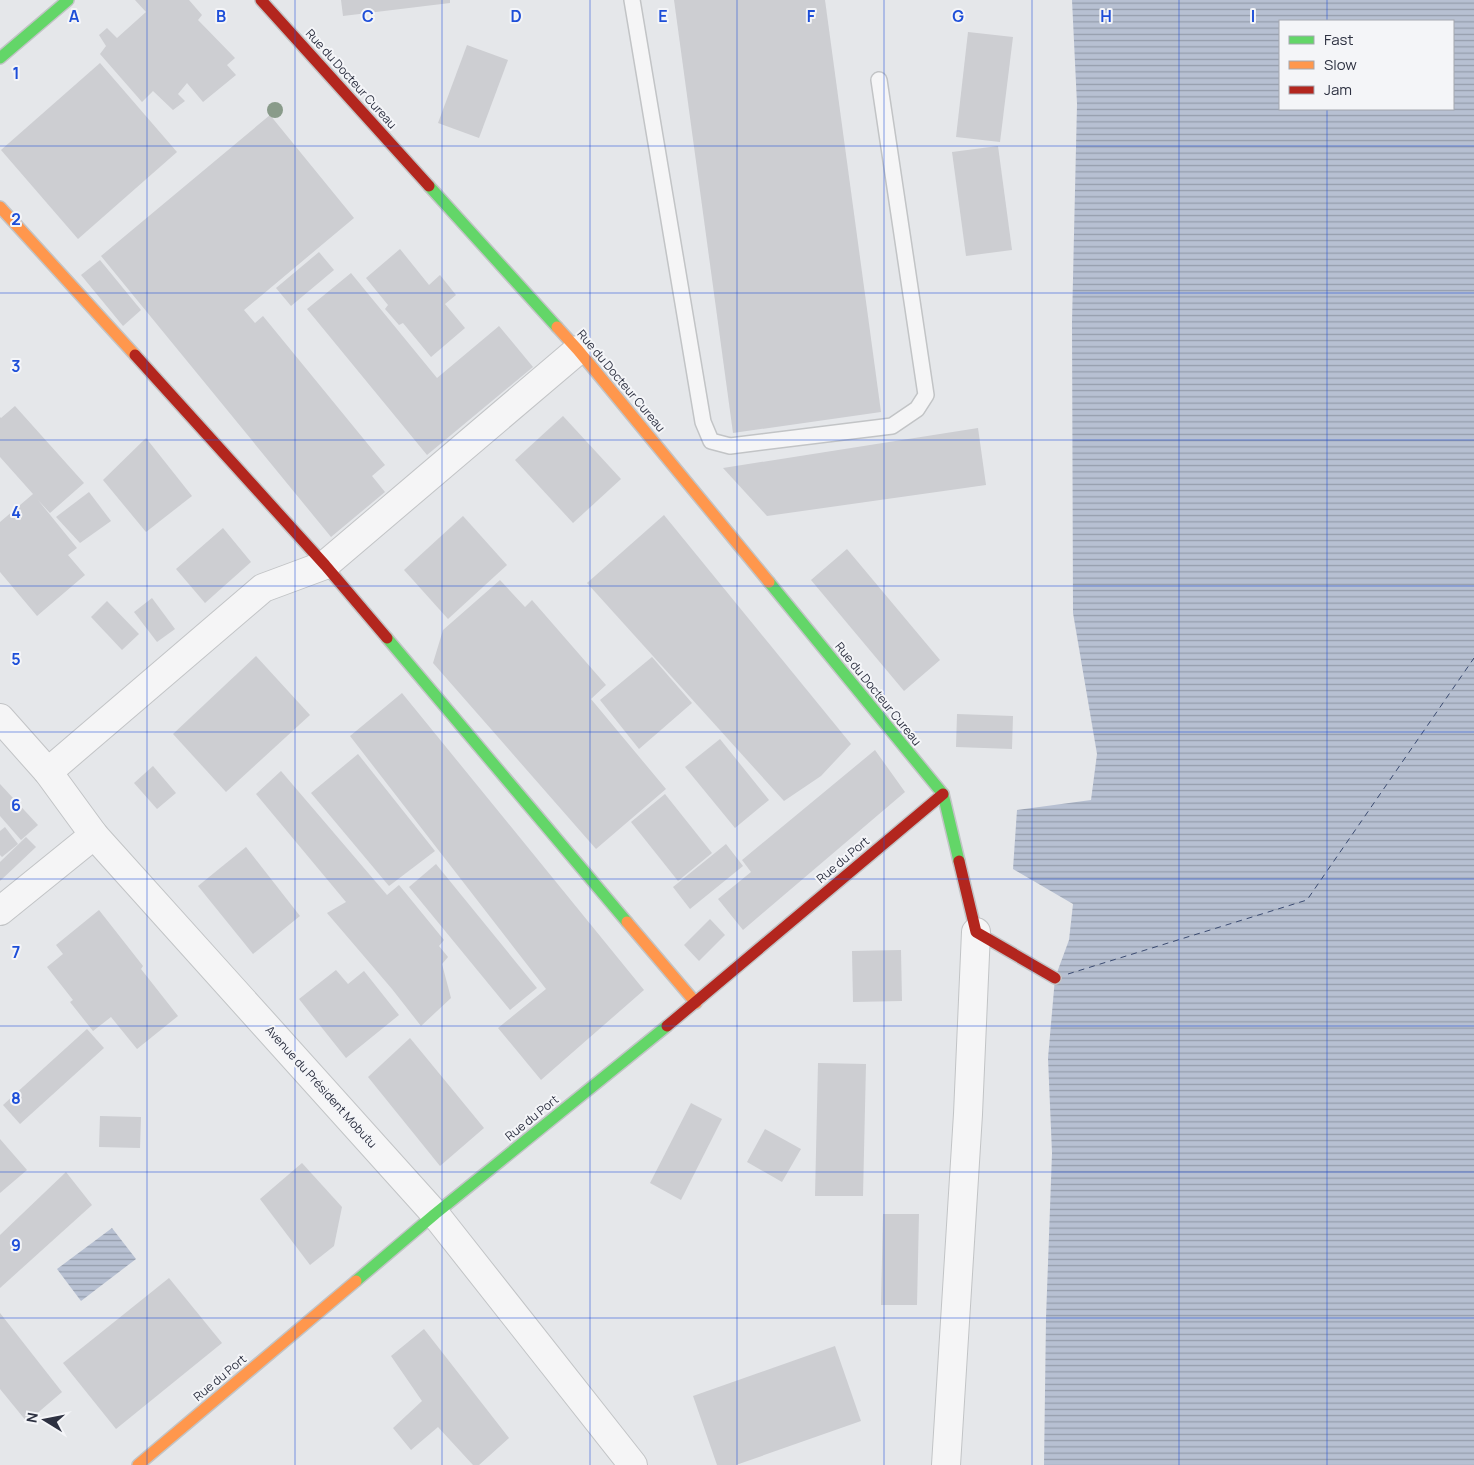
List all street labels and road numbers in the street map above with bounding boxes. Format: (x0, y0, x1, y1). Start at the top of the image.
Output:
street label: Rue du Docteur Cureau (302, 25, 401, 132)
street label: Rue du Docteur Cureau (574, 326, 669, 435)
street label: Rue du Docteur Cureau (831, 638, 925, 749)
street label: Rue du Port (813, 832, 873, 887)
street label: Avenue du Président Mobutu (262, 1022, 381, 1152)
street label: Rue du Port (501, 1091, 562, 1144)
street label: Rue du Port (190, 1350, 250, 1405)

